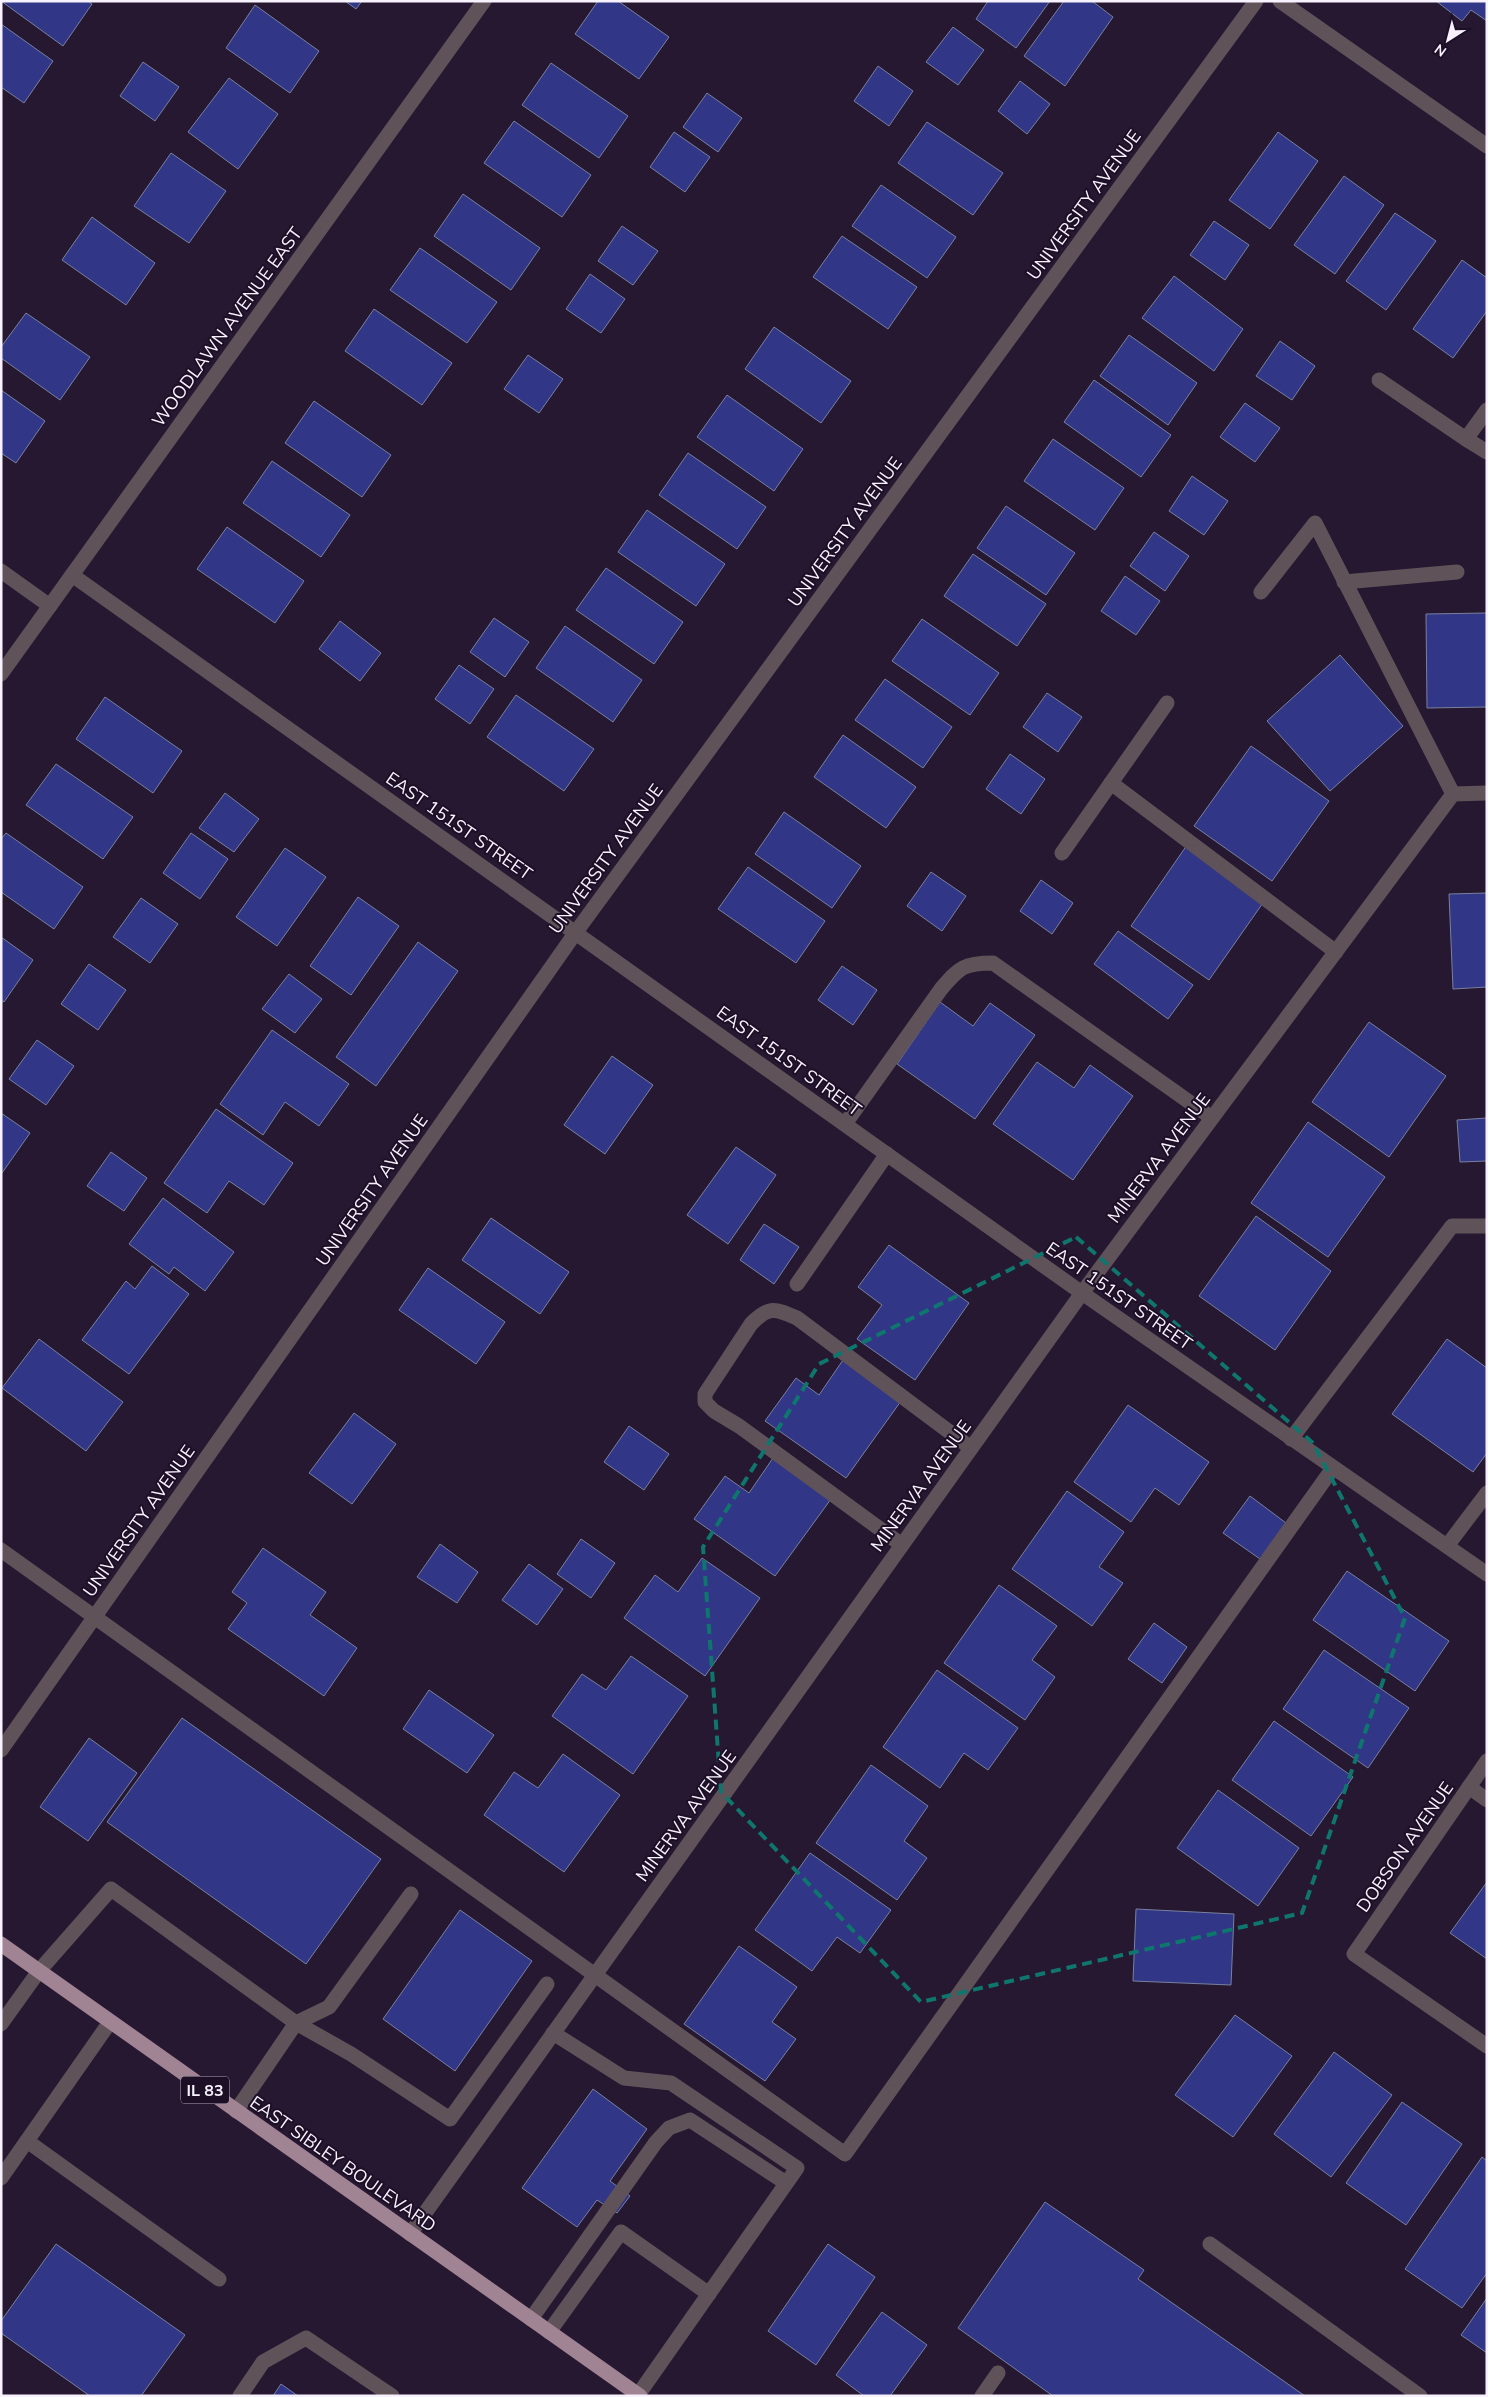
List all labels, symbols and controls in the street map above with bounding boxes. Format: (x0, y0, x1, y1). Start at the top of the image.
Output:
north arrow (1423, 15, 1473, 65)
text: N (1431, 39, 1450, 61)
street label: UNIVERSITY AVENUE (1021, 125, 1147, 285)
street label: WOODLAWN AVENUE EAST (146, 222, 308, 432)
street label: UNIVERSITY AVENUE (782, 452, 908, 612)
street label: EAST 151ST STREET (381, 766, 537, 886)
street label: UNIVERSITY AVENUE (543, 779, 669, 939)
street label: EAST 151ST STREET (712, 1000, 866, 1122)
street label: MINERVA AVENUE (1102, 1088, 1216, 1228)
street label: UNIVERSITY AVENUE (311, 1109, 433, 1271)
street label: EAST 151ST STREET (1041, 1236, 1197, 1356)
street label: MINERVA AVENUE (865, 1416, 977, 1556)
street label: UNIVERSITY AVENUE (78, 1440, 200, 1602)
street label: MINERVA AVENUE (630, 1746, 742, 1886)
street label: DOBSON AVENUE (1351, 1777, 1459, 1917)
road number: IL 83 (181, 2076, 229, 2104)
street label: EAST SIBLEY BOULEVARD (245, 2090, 441, 2238)

